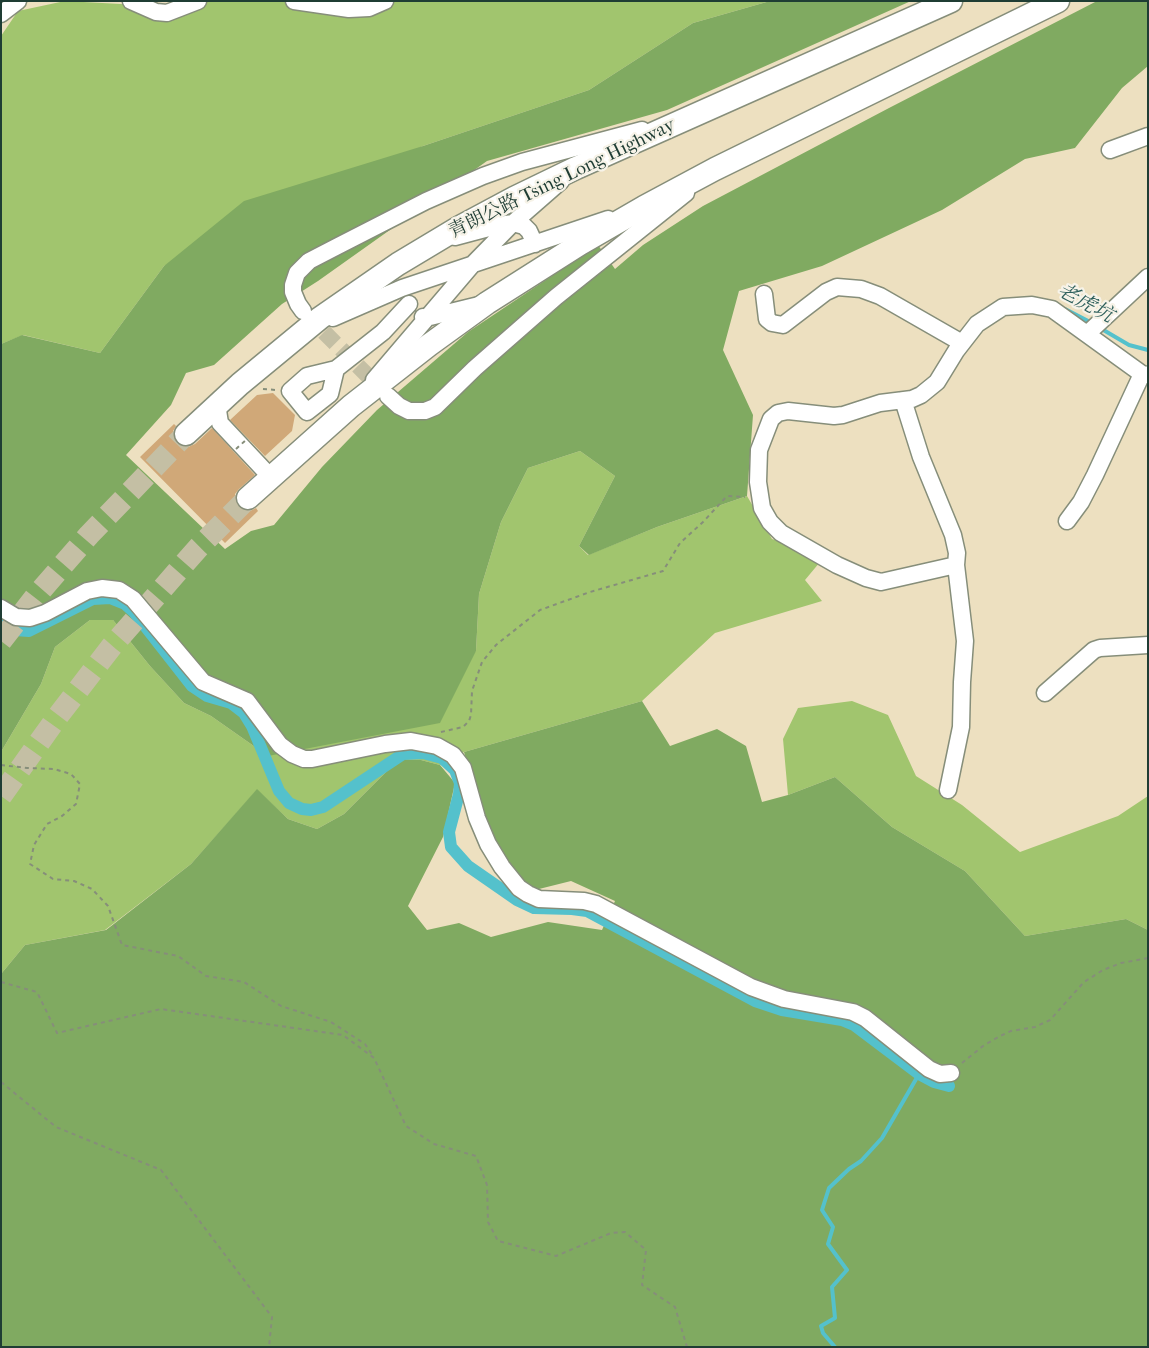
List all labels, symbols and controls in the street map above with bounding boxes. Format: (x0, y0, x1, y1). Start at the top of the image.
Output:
street label: 青朗公路 Tsing Long Highway (445, 114, 679, 244)
water label: 老虎坑 (1053, 279, 1117, 329)

